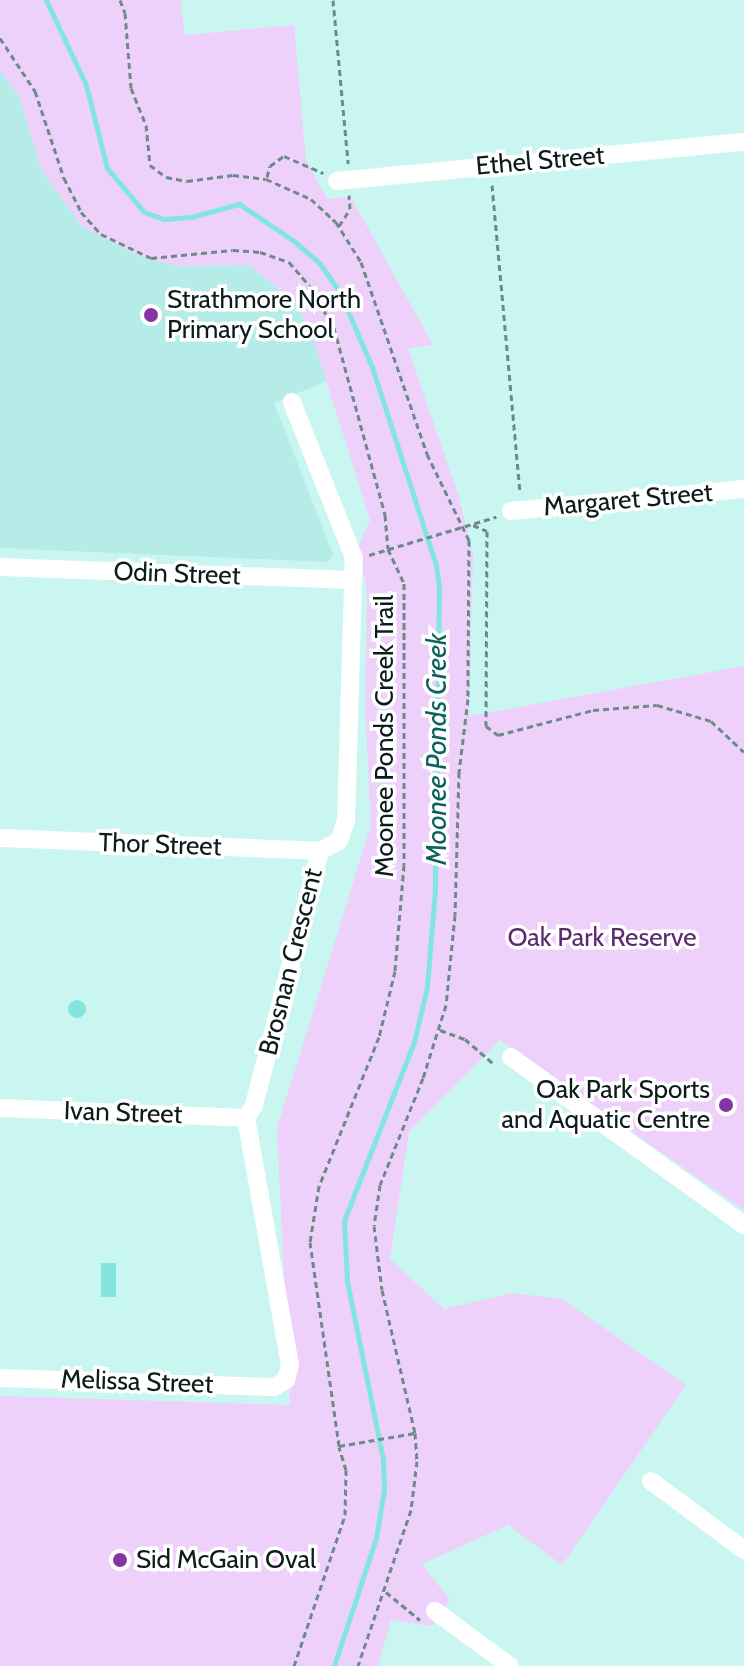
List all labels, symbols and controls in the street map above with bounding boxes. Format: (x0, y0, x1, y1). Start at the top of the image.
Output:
street label: Ethel Street (474, 140, 606, 182)
place label: Strathmore North Primary School (167, 284, 361, 346)
marker: Strathmore North Primary School (142, 306, 160, 324)
street label: Margaret Street (542, 477, 714, 523)
street label: Odin Street (113, 556, 241, 592)
street label: Moonee Ponds Creek Trail (369, 595, 401, 877)
water label: Moonee Ponds Creek (419, 633, 453, 865)
street label: Thor Street (98, 827, 222, 863)
street label: Brosnan Crescent (253, 865, 329, 1059)
park label: Oak Park Reserve (507, 922, 697, 954)
place label: Oak Park Sports and Aquatic Centre (501, 1074, 710, 1136)
street label: Ivan Street (63, 1095, 183, 1131)
marker: Oak Park Sports and Aquatic Centre (717, 1096, 735, 1114)
street label: Melissa Street (60, 1364, 214, 1400)
place label: Sid McGain Oval (136, 1544, 316, 1576)
marker: Sid McGain Oval (111, 1551, 129, 1569)

